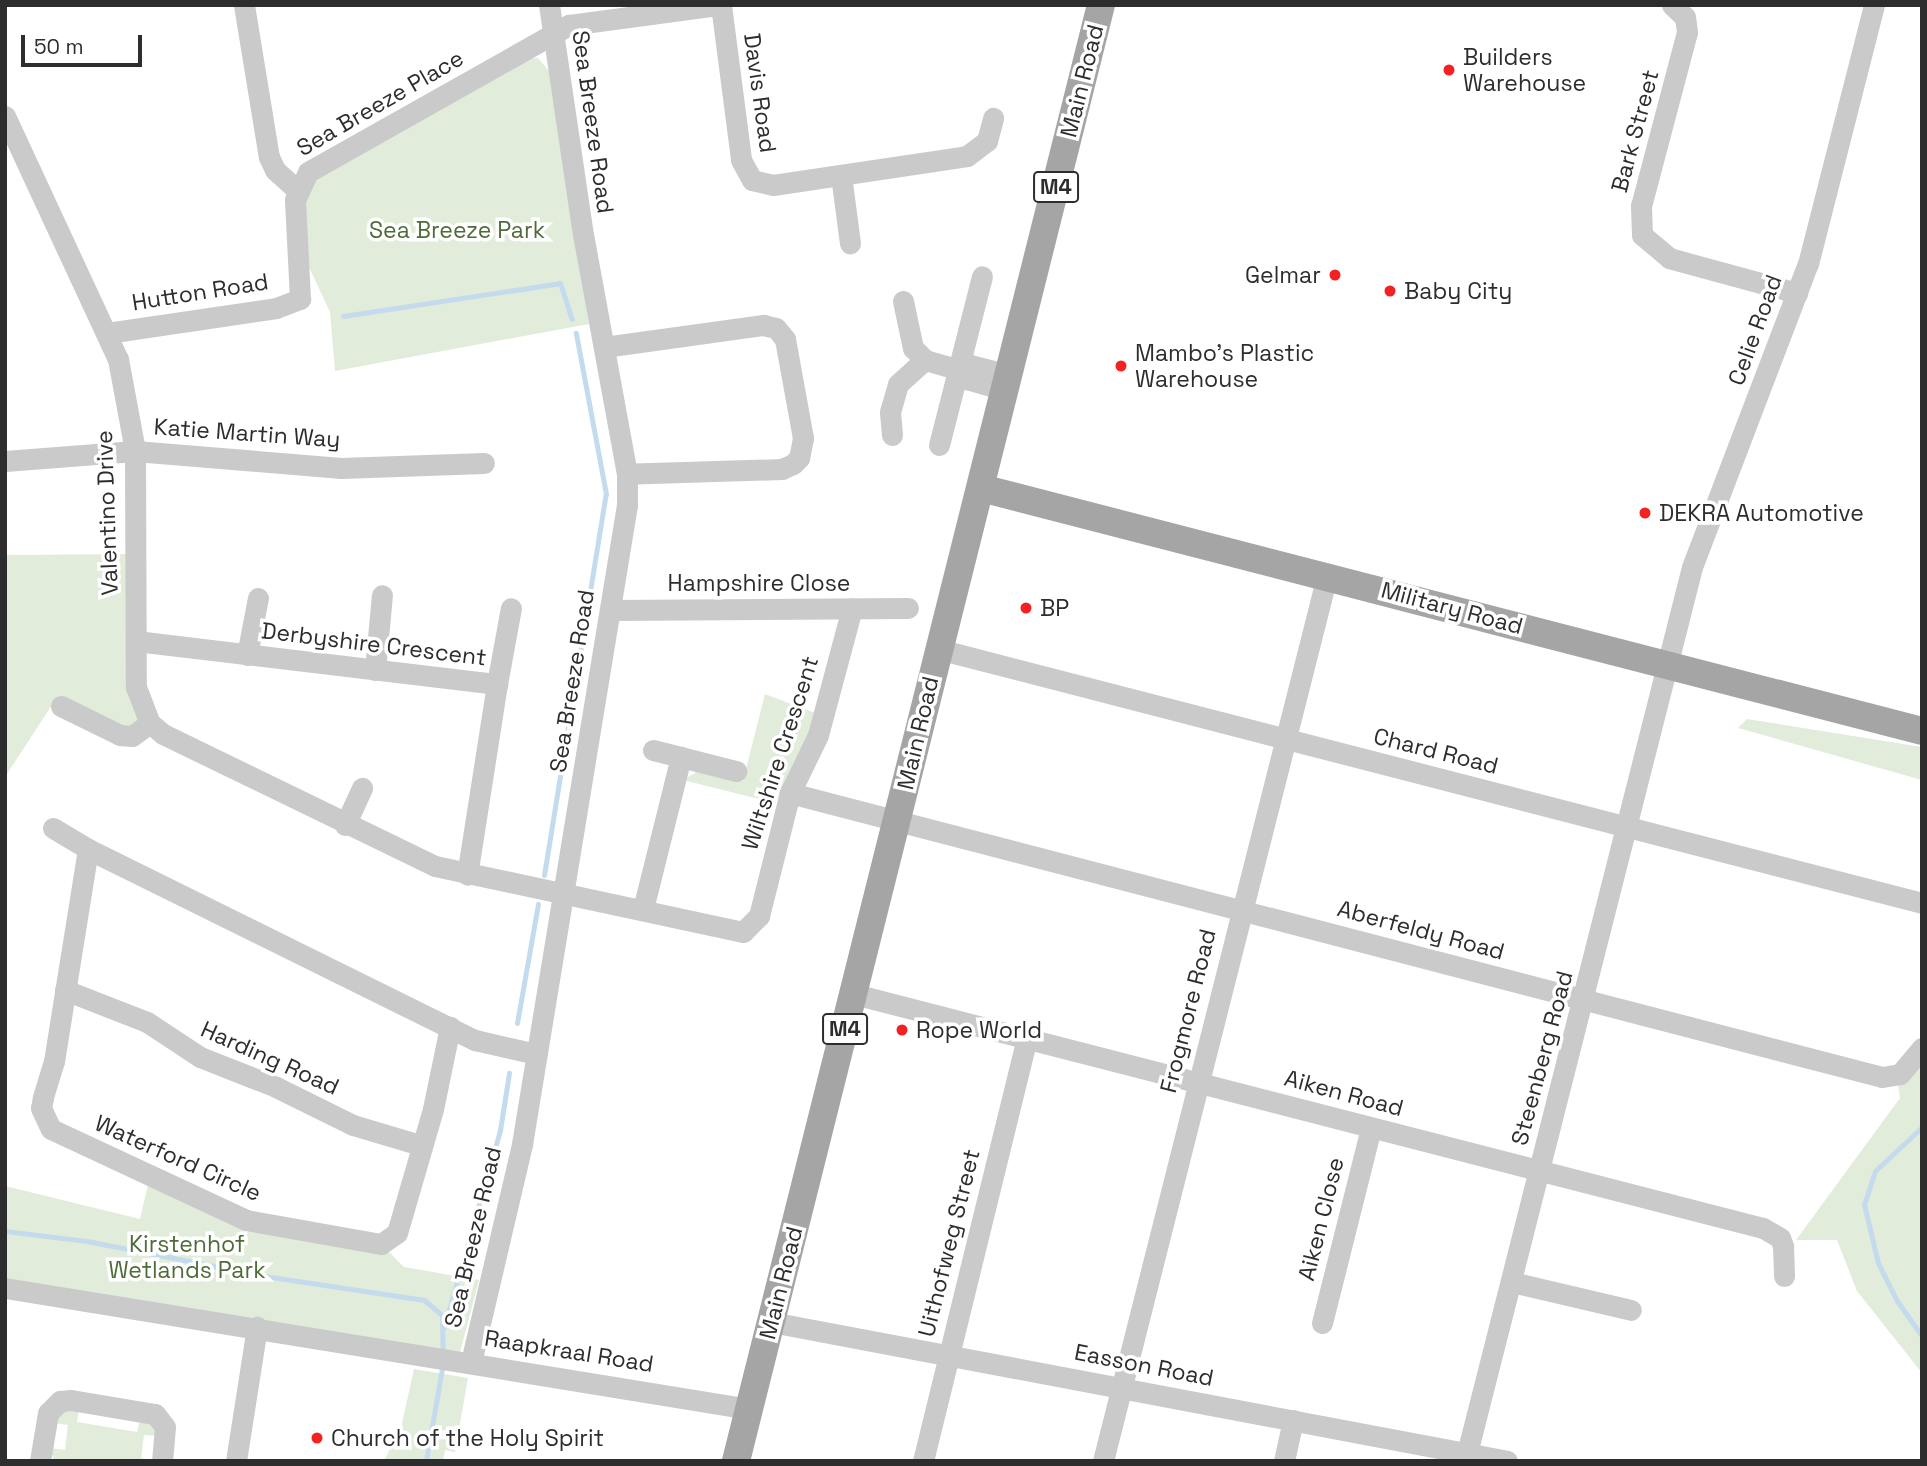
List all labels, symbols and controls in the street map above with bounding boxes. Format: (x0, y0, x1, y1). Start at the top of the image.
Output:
scale bar (24, 21, 145, 65)
street label: Main Road (1055, 22, 1109, 140)
street label: Sea Breeze Road (566, 29, 620, 215)
street label: Davis Road (738, 31, 782, 155)
text: 50 m (34, 33, 84, 60)
place label: Builders Warehouse (1463, 43, 1586, 97)
street label: Sea Breeze Place (292, 44, 468, 162)
marker: Builders Warehouse (1441, 62, 1457, 78)
street label: Bark Street (1605, 67, 1665, 195)
road number: M4 (1032, 170, 1080, 204)
park label: Sea Breeze Park (369, 216, 545, 244)
place label: Gelmar (1245, 261, 1321, 289)
marker: Gelmar (1327, 267, 1343, 283)
street label: Hutton Road (130, 268, 270, 316)
street label: Celie Road (1722, 271, 1788, 389)
place label: Baby City (1404, 277, 1512, 305)
marker: Baby City (1382, 283, 1398, 299)
place label: Mambo's Plastic Warehouse (1135, 339, 1314, 393)
marker: Mambo's Plastic Warehouse (1113, 358, 1129, 374)
street label: Katie Martin Way (153, 413, 341, 453)
street label: Valentino Drive (90, 430, 124, 596)
place label: DEKRA Automotive (1659, 499, 1864, 527)
marker: DEKRA Automotive (1637, 505, 1653, 521)
street label: Hampshire Close (668, 569, 850, 597)
street label: Military Road (1378, 576, 1526, 640)
street label: Sea Breeze Road (544, 588, 600, 774)
place label: BP (1040, 594, 1069, 622)
marker: BP (1018, 600, 1034, 616)
street label: Derbyshire Crescent (260, 616, 488, 672)
street label: Wiltshire Crescent (736, 653, 824, 853)
street label: Main Road (892, 674, 944, 792)
street label: Chard Road (1371, 722, 1501, 780)
street label: Aberfeldy Road (1334, 894, 1508, 966)
street label: Frogmore Road (1154, 926, 1222, 1096)
street label: Steenberg Road (1505, 968, 1579, 1148)
road number: M4 (820, 1012, 870, 1046)
street label: Harding Road (197, 1015, 343, 1101)
place label: Rope World (916, 1016, 1042, 1044)
marker: Rope World (894, 1022, 910, 1038)
street label: Aiken Road (1282, 1064, 1406, 1122)
street label: Waterford Circle (90, 1109, 266, 1207)
street label: Sea Breeze Road (439, 1144, 507, 1330)
street label: Uithofweg Street (912, 1146, 986, 1340)
street label: Aiken Close (1292, 1155, 1350, 1283)
street label: Main Road (754, 1224, 808, 1342)
park label: Kirstenhof Wetlands Park (108, 1230, 266, 1284)
street label: Raapkraal Road (482, 1324, 656, 1378)
street label: Easson Road (1072, 1338, 1216, 1392)
place label: Church of the Holy Spirit (331, 1424, 604, 1452)
marker: Church of the Holy Spirit (309, 1430, 325, 1446)

